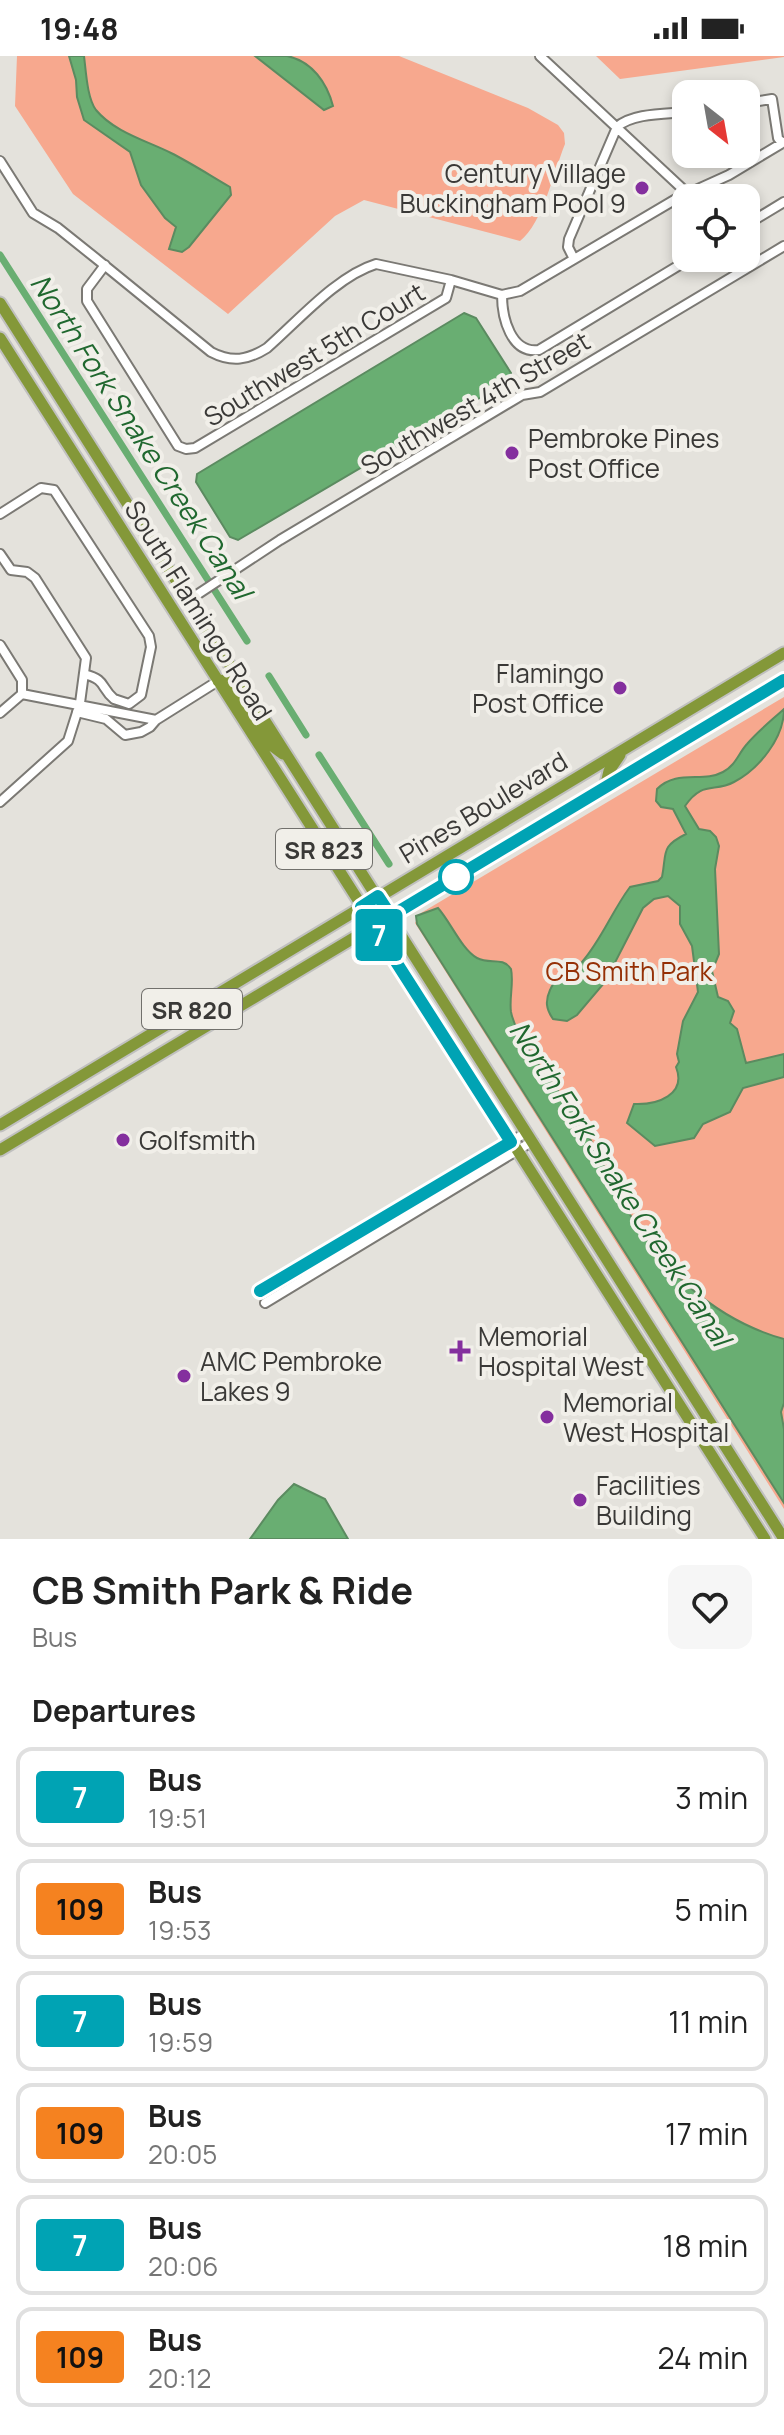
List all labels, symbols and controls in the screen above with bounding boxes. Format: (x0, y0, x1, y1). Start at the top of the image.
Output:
text: 19:48 (40, 8, 119, 49)
north arrow (672, 80, 760, 168)
map controls (672, 80, 760, 272)
place label: Century Village Buckingham Pool 9 (400, 155, 626, 221)
marker: Century Village Buckingham Pool 9 (633, 179, 651, 197)
button: locate (672, 184, 760, 272)
water label: North Fork Snake Creek Canal (22, 266, 263, 609)
street label: Southwest 5th Court (197, 274, 431, 434)
street label: Southwest 4th Street (354, 323, 596, 483)
place label: Pembroke Pines Post Office (528, 420, 719, 486)
marker: Pembroke Pines Post Office (503, 444, 521, 462)
street label: South Flamingo Road (117, 493, 281, 727)
place label: Flamingo Post Office (472, 655, 604, 721)
marker: Flamingo Post Office (611, 679, 629, 697)
street label: Pines Boulevard (392, 743, 574, 871)
road number: SR 823 (276, 829, 372, 869)
unlabelled marker (439, 860, 473, 894)
line badge: 7 (353, 909, 405, 961)
text: 7 (372, 916, 386, 954)
park label: CB Smith Park (546, 953, 713, 989)
road number: SR 820 (142, 989, 242, 1029)
water label: North Fork Snake Creek Canal (501, 1013, 742, 1356)
place label: Golfsmith (139, 1122, 256, 1158)
marker: Golfsmith (114, 1131, 132, 1149)
place label: Memorial Hospital West (478, 1318, 644, 1384)
marker: Memorial Hospital West (449, 1340, 471, 1362)
place label: AMC Pembroke Lakes 9 (200, 1343, 382, 1409)
marker: AMC Pembroke Lakes 9 (175, 1367, 193, 1385)
place label: Memorial West Hospital (563, 1384, 729, 1450)
marker: Memorial West Hospital (538, 1408, 556, 1426)
place label: Facilities Building (596, 1467, 701, 1533)
marker: Facilities Building (571, 1491, 589, 1509)
text: CB Smith Park & Ride (32, 1563, 413, 1615)
button: heart (668, 1565, 752, 1649)
text: Bus (32, 1619, 77, 1655)
text: Departures (32, 1690, 196, 1731)
text: Bus (148, 1759, 202, 1800)
text: 3 min (675, 1777, 748, 1818)
text: 7 (73, 1778, 87, 1816)
text: 19:51 (148, 1800, 207, 1836)
text: Bus (148, 1871, 202, 1912)
text: 5 min (674, 1889, 748, 1930)
text: 109 (56, 1890, 104, 1928)
text: 19:53 (148, 1912, 211, 1948)
text: Bus (148, 1983, 202, 2024)
text: 11 min (668, 2001, 748, 2042)
text: 7 (73, 2002, 87, 2040)
text: 19:59 (148, 2024, 213, 2060)
text: Bus (148, 2095, 202, 2136)
text: 17 min (665, 2113, 748, 2154)
text: 109 (56, 2114, 104, 2152)
text: 20:05 (148, 2136, 217, 2172)
text: Bus (148, 2207, 202, 2248)
text: 18 min (663, 2225, 748, 2266)
text: 7 (73, 2226, 87, 2264)
text: 20:06 (148, 2248, 218, 2284)
text: Bus (148, 2319, 202, 2360)
text: 24 min (658, 2337, 748, 2378)
text: 109 (56, 2338, 104, 2376)
text: 20:12 (148, 2360, 211, 2396)

